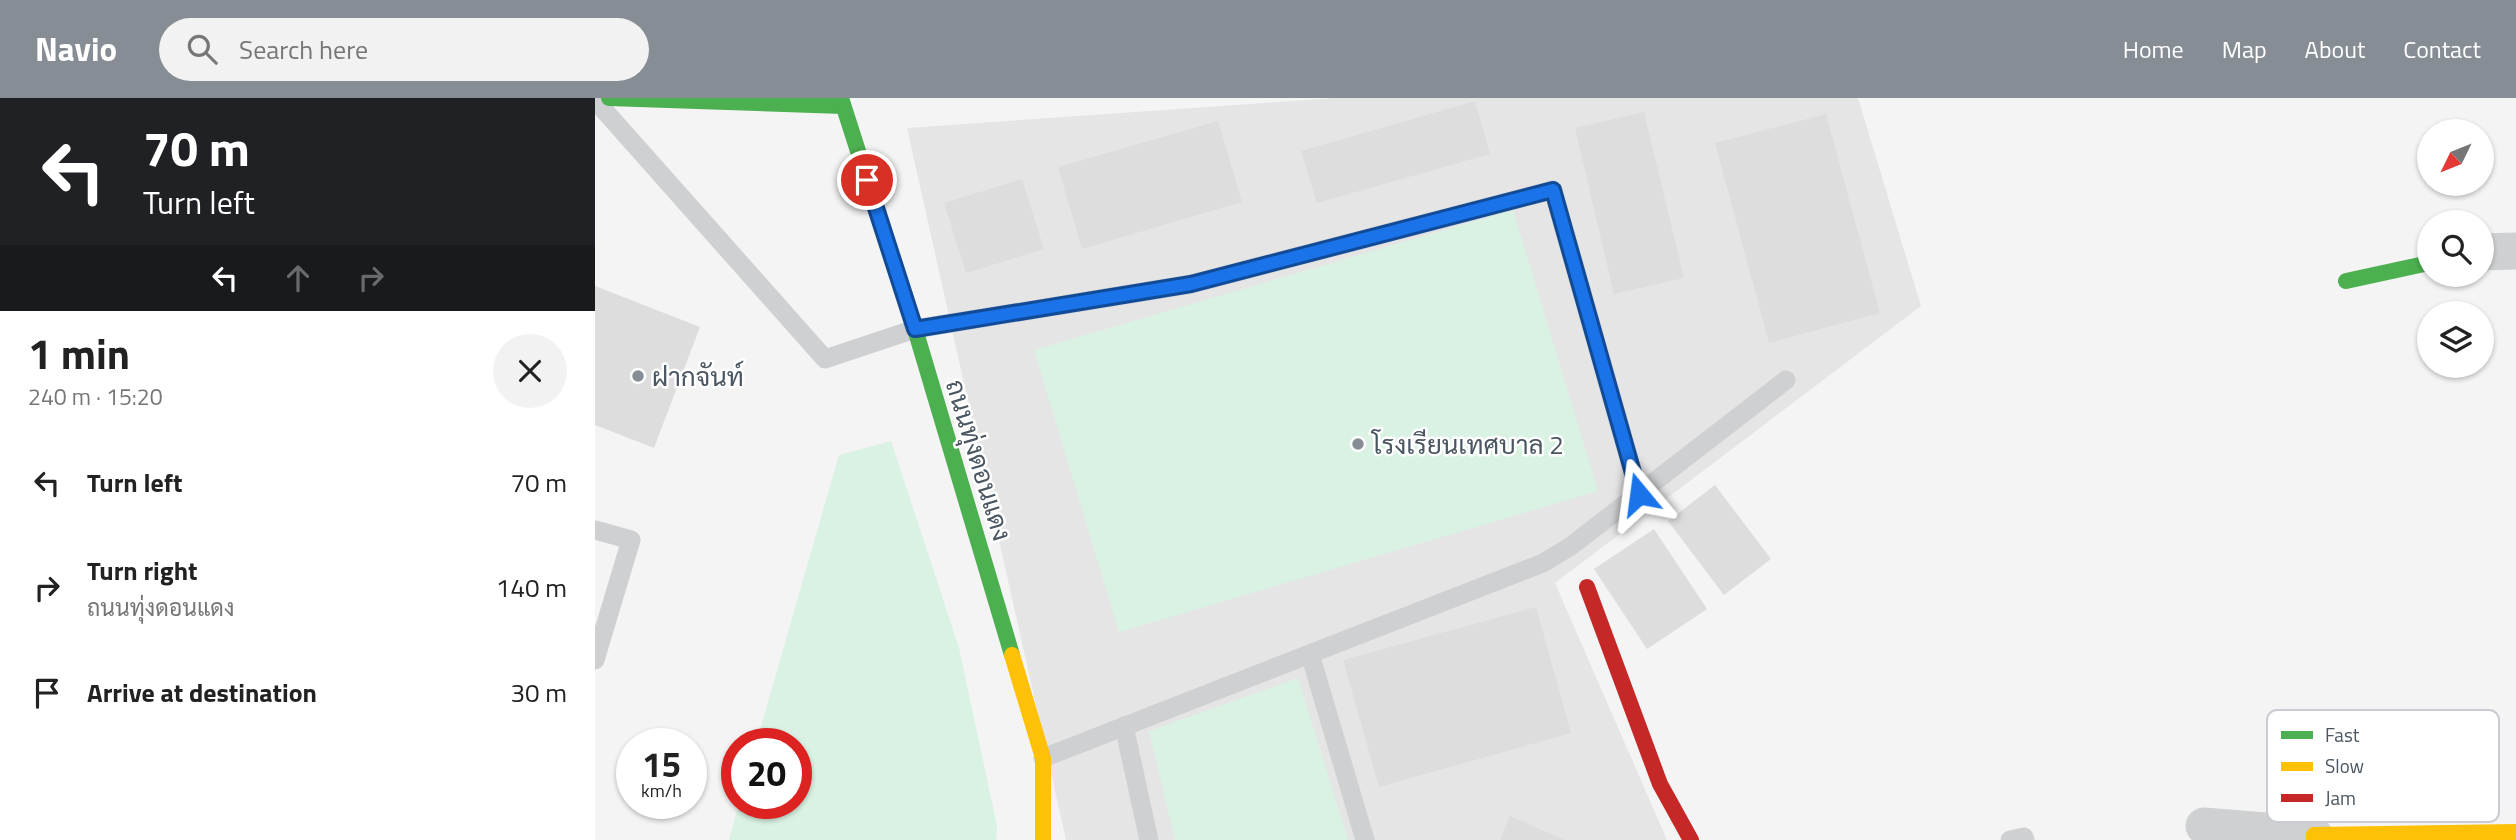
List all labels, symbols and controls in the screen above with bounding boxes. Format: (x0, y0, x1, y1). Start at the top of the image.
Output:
search box (159, 18, 649, 81)
text: Navio (35, 24, 117, 74)
icon: search (183, 30, 221, 68)
text: Search here (239, 30, 368, 69)
text: Home (2123, 31, 2184, 67)
text: Map (2222, 31, 2267, 67)
text: About (2305, 31, 2365, 67)
text: Contact (2403, 31, 2481, 67)
text: 70 m (143, 110, 250, 185)
north arrow (2417, 119, 2494, 196)
map controls (2417, 119, 2494, 378)
icon: left (28, 126, 119, 217)
pin (837, 150, 897, 210)
icon: arrive (848, 161, 886, 199)
text: Turn left (143, 178, 255, 226)
button: search (2417, 210, 2494, 287)
icon: left (206, 259, 244, 297)
icon: ahead (279, 259, 317, 297)
icon: right (352, 259, 390, 297)
button: layers (2417, 301, 2494, 378)
text: 1 min (28, 321, 130, 385)
button: close (493, 334, 567, 408)
place label: ฝากจันท์ (652, 357, 744, 396)
marker: ฝากจันท์ (630, 368, 646, 384)
street label: ถนนทุ่งดอนแดง (936, 375, 1022, 545)
text: 240 m · 15:20 (28, 379, 163, 414)
place label: โรงเรียนเทศบาล 2 (1370, 425, 1564, 464)
marker: โรงเรียนเทศบาล 2 (1350, 436, 1366, 452)
position arrow (1602, 457, 1676, 531)
text: Turn left (87, 463, 182, 502)
text: 70 m (510, 463, 567, 502)
icon: left (28, 464, 66, 502)
text: Turn right (87, 551, 198, 590)
text: 140 m (496, 568, 567, 607)
icon: right (28, 569, 66, 607)
text: ถนนทุ่งดอนแดง (87, 590, 234, 625)
text: Arrive at destination (87, 673, 317, 712)
text: 30 m (510, 673, 567, 712)
icon: arrive (28, 674, 66, 712)
legend (2267, 710, 2499, 822)
text: Fast (2325, 720, 2360, 749)
speed limit sign: 20 (721, 728, 812, 819)
text: 15 (642, 737, 681, 791)
text: Slow (2325, 751, 2364, 780)
text: km/h (641, 777, 682, 804)
text: Jam (2325, 783, 2356, 812)

